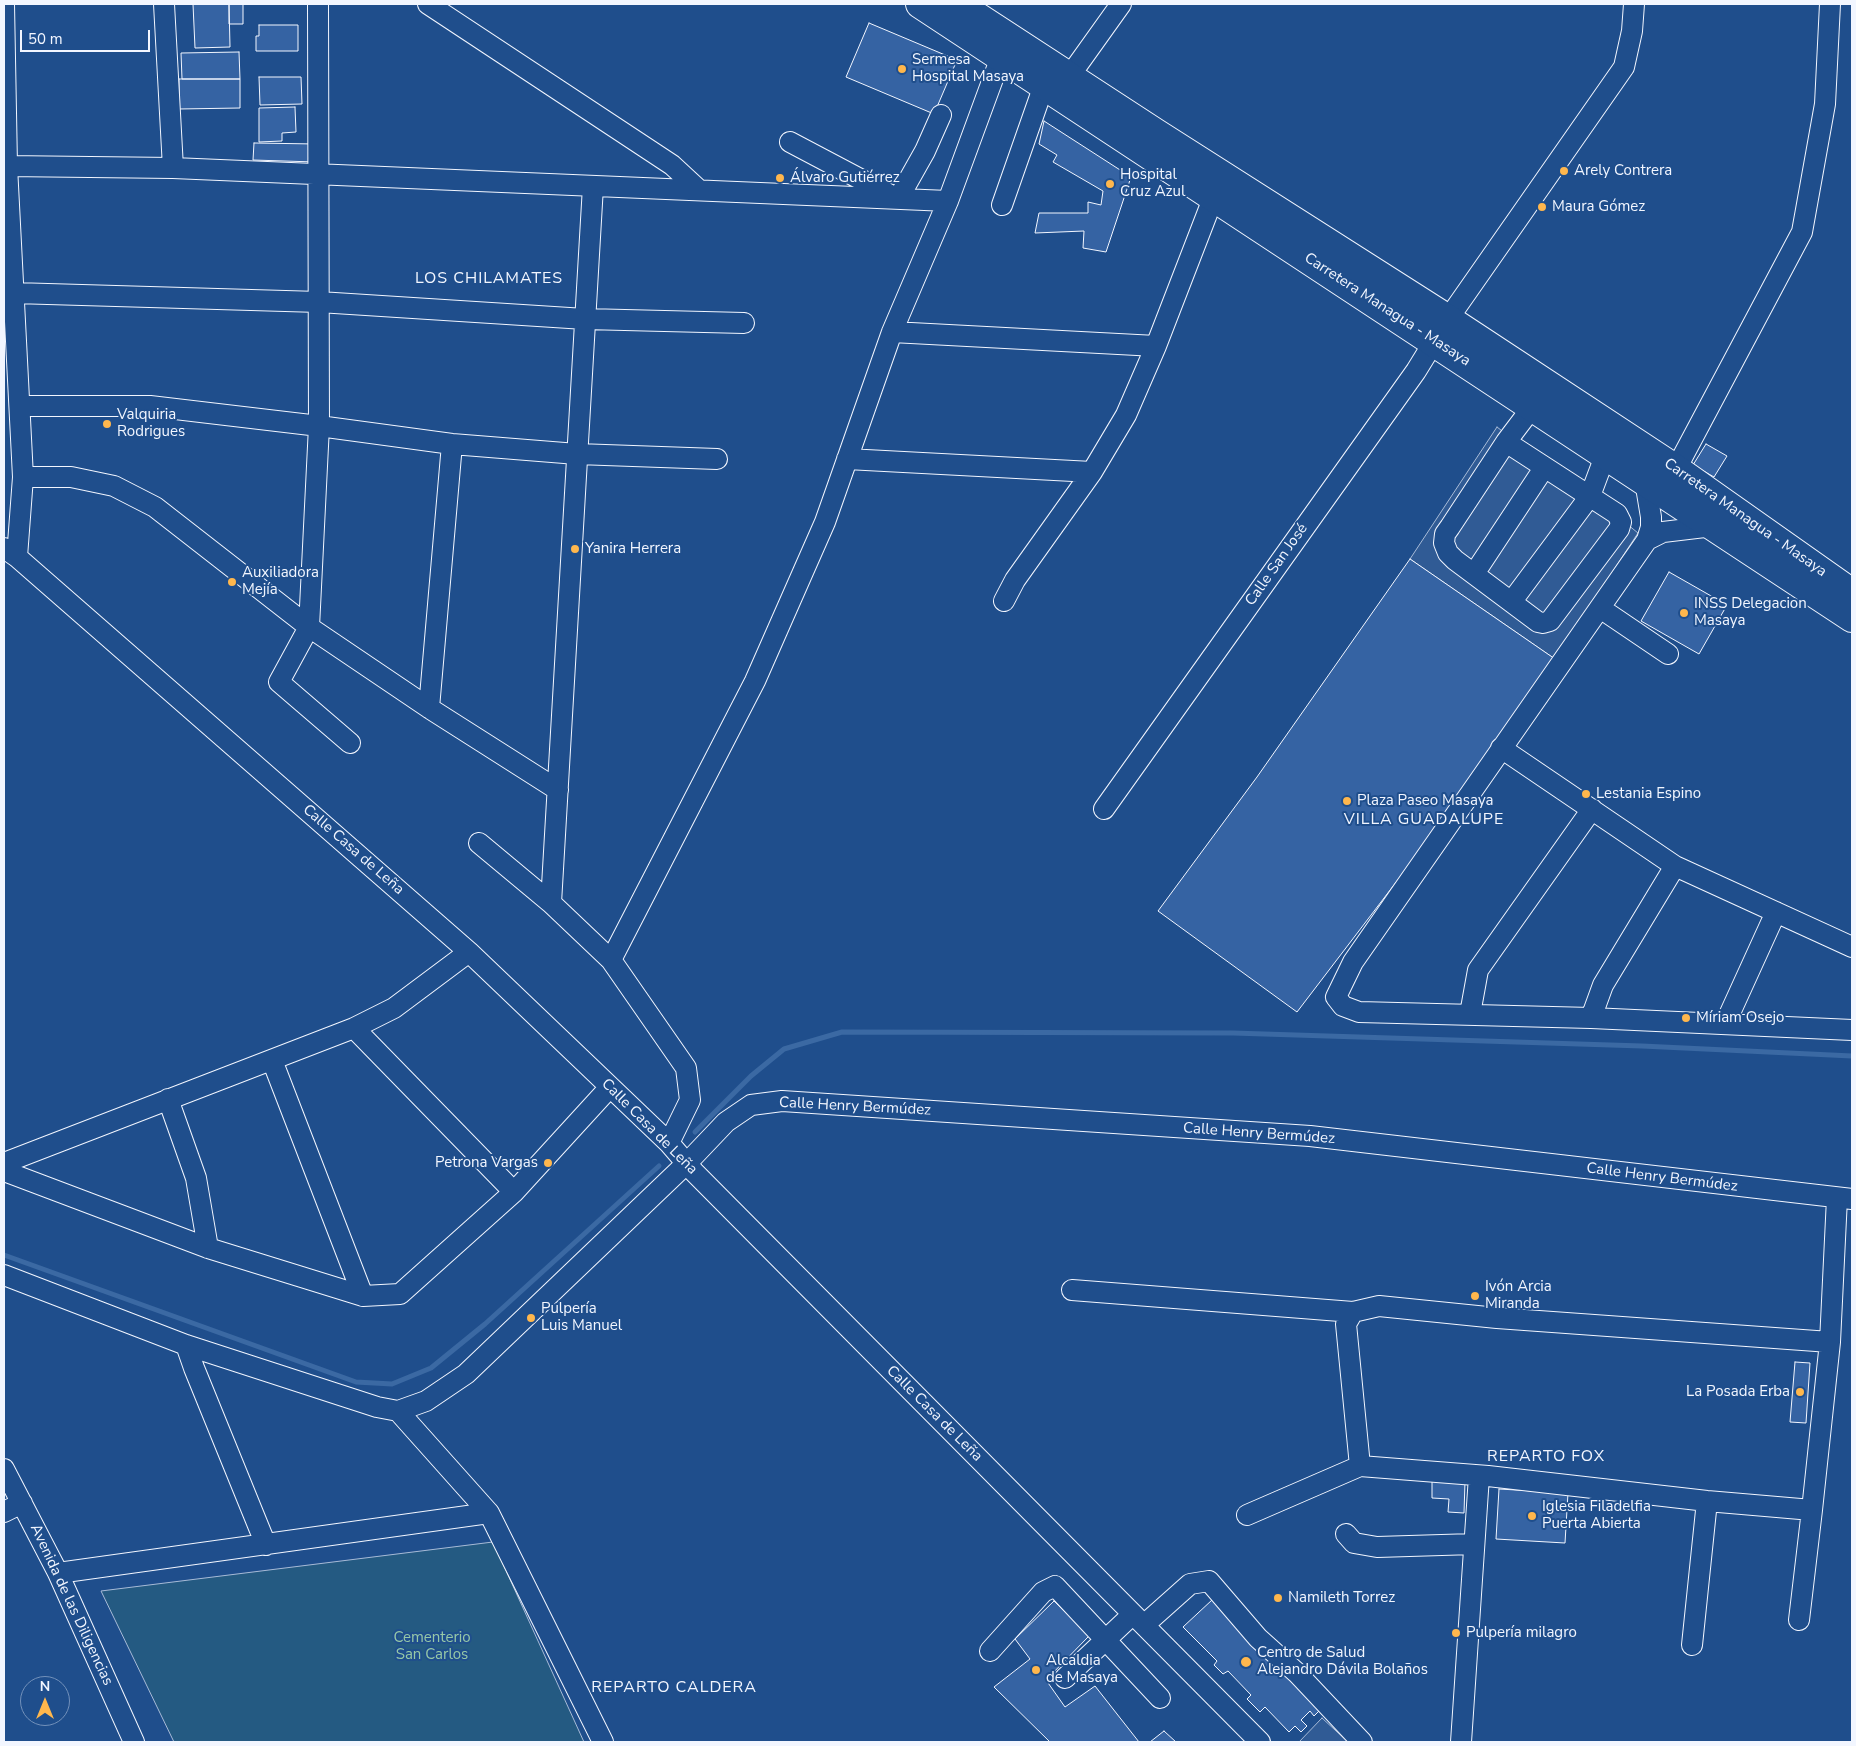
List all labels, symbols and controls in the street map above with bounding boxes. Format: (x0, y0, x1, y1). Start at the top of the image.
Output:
scale bar (22, 20, 152, 52)
text: 50 m (28, 29, 63, 49)
place label: Sermesa Hospital Masaya (912, 51, 1024, 86)
marker: Sermesa Hospital Masaya (896, 63, 908, 75)
place label: Arely Contrera (1574, 162, 1672, 180)
marker: Arely Contrera (1558, 165, 1570, 177)
place label: Hospital Cruz Azul (1120, 166, 1185, 201)
place label: Álvaro Gutiérrez (790, 169, 900, 187)
marker: Álvaro Gutiérrez (774, 172, 786, 184)
marker: Hospital Cruz Azul (1104, 178, 1116, 190)
place label: Maura Gómez (1552, 198, 1645, 216)
marker: Maura Gómez (1536, 201, 1548, 213)
street label: Carretera Managua - Masaya (1301, 249, 1473, 371)
district label: LOS CHILAMATES (413, 269, 565, 289)
place label: Valquiria Rodrigues (117, 406, 185, 441)
marker: Valquiria Rodrigues (101, 418, 113, 430)
street label: Carretera Managua - Masaya (1660, 455, 1830, 581)
street label: Calle San José (1242, 520, 1312, 610)
place label: Yanira Herrera (585, 540, 681, 558)
marker: Yanira Herrera (569, 543, 581, 555)
place label: Auxiliadora Mejía (242, 564, 319, 599)
marker: Auxiliadora Mejía (226, 576, 238, 588)
place label: INSS Delegacion Masaya (1694, 595, 1807, 630)
marker: INSS Delegacion Masaya (1678, 607, 1690, 619)
place label: Lestania Espino (1596, 785, 1701, 803)
marker: Lestania Espino (1580, 788, 1592, 800)
place label: Plaza Paseo Masaya (1357, 792, 1493, 810)
marker: Plaza Paseo Masaya (1341, 795, 1353, 807)
street label: Calle Casa de Leña (299, 801, 407, 899)
district label: VILLA GUADALUPE (1342, 810, 1506, 830)
place label: Míriam Osejo (1696, 1009, 1784, 1027)
marker: Míriam Osejo (1680, 1012, 1692, 1024)
street label: Calle Casa de Leña (597, 1075, 701, 1179)
street label: Calle Henry Bermúdez (779, 1094, 931, 1120)
street label: Calle Henry Bermúdez (1182, 1120, 1336, 1148)
place label: Petrona Vargas (435, 1154, 538, 1172)
marker: Petrona Vargas (542, 1157, 554, 1169)
street label: Calle Henry Bermúdez (1585, 1160, 1739, 1196)
place label: Ivón Arcia Miranda (1485, 1278, 1552, 1313)
marker: Ivón Arcia Miranda (1469, 1290, 1481, 1302)
place label: Pulpería Luis Manuel (541, 1300, 622, 1335)
marker: Pulpería Luis Manuel (525, 1312, 537, 1324)
street label: Calle Casa de Leña (882, 1362, 986, 1466)
place label: La Posada Erba (1686, 1383, 1790, 1401)
marker: La Posada Erba (1794, 1386, 1806, 1398)
district label: REPARTO FOX (1486, 1447, 1606, 1467)
place label: Iglesia Filadelfia Puerta Abierta (1542, 1498, 1651, 1533)
marker: Iglesia Filadelfia Puerta Abierta (1526, 1510, 1538, 1522)
street label: Avenida de las Diligencias (26, 1521, 116, 1689)
place label: Namileth Torrez (1288, 1589, 1395, 1607)
marker: Namileth Torrez (1272, 1592, 1284, 1604)
place label: Pulpería milagro (1466, 1624, 1577, 1642)
marker: Pulpería milagro (1450, 1627, 1462, 1639)
park label: Cementerio San Carlos (393, 1629, 471, 1664)
place label: Centro de Salud Alejandro Dávila Bolaños (1257, 1644, 1428, 1679)
place label: Alcaldia de Masaya (1046, 1652, 1118, 1687)
marker: Centro de Salud Alejandro Dávila Bolaños (1239, 1655, 1253, 1669)
marker: Alcaldia de Masaya (1030, 1664, 1042, 1676)
north arrow (20, 1676, 70, 1726)
text: N (40, 1677, 50, 1696)
district label: REPARTO CALDERA (589, 1678, 759, 1698)

